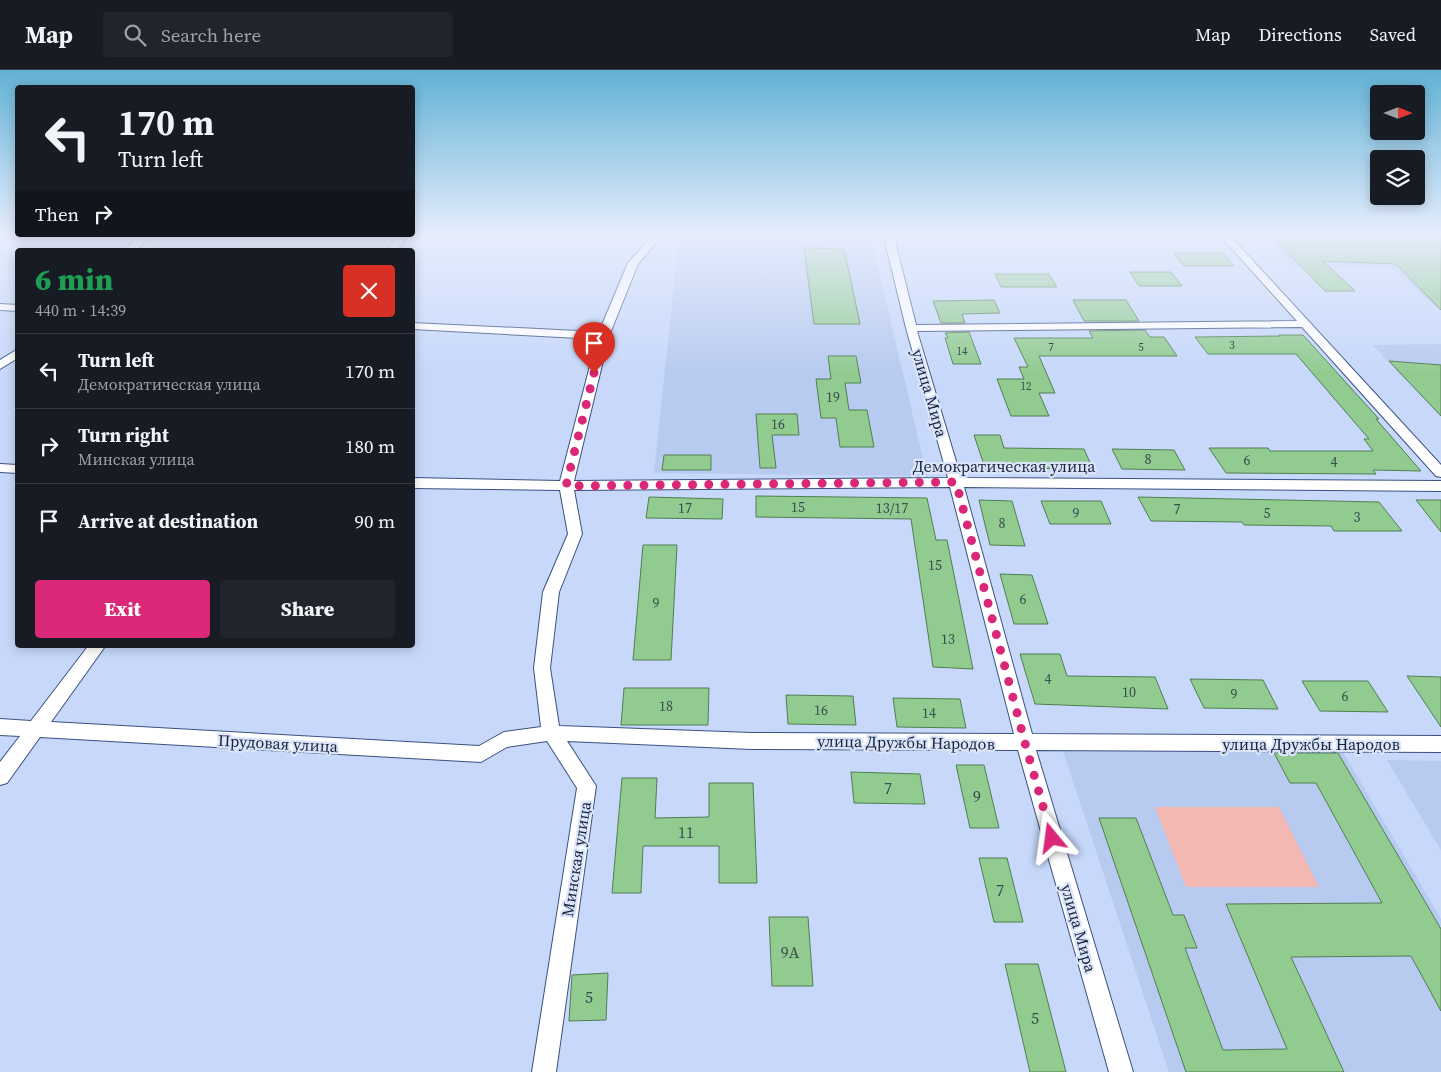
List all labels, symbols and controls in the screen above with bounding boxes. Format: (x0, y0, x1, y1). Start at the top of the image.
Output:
search box (103, 12, 453, 57)
text: Map (25, 18, 73, 51)
icon: search (121, 21, 149, 49)
text: Search here (161, 22, 261, 48)
text: Map (1195, 22, 1231, 47)
text: Directions (1259, 22, 1342, 47)
text: Saved (1370, 22, 1416, 47)
north arrow (1370, 85, 1425, 140)
map controls (1370, 85, 1425, 205)
text: 170 m (118, 99, 214, 147)
icon: left (35, 105, 100, 170)
text: Turn left (118, 144, 203, 174)
button: layers (1370, 150, 1425, 205)
icon: right (89, 200, 117, 228)
text: Then (35, 201, 79, 227)
text: 6 min (35, 259, 113, 300)
button: close (343, 265, 395, 317)
text: 440 m · 14:39 (35, 299, 126, 321)
pin (573, 322, 615, 373)
icon: arrive (580, 329, 608, 357)
house number: 3 (1229, 338, 1235, 353)
house number: 7 (1048, 340, 1054, 355)
house number: 5 (1138, 340, 1144, 355)
house number: 14 (957, 344, 968, 359)
street label: улица Мира (907, 346, 953, 440)
text: Turn left (78, 347, 154, 373)
icon: left (35, 357, 63, 385)
text: 170 m (345, 358, 395, 384)
text: Демократическая улица (78, 373, 261, 395)
house number: 12 (1021, 379, 1032, 394)
house number: 19 (826, 387, 840, 407)
house number: 16 (771, 414, 785, 434)
text: Turn right (78, 422, 169, 448)
icon: right (35, 432, 63, 460)
text: 180 m (345, 433, 395, 459)
text: Минская улица (78, 448, 195, 470)
house number: 8 (1145, 449, 1152, 469)
house number: 6 (1244, 450, 1251, 470)
house number: 4 (1331, 452, 1338, 472)
street label: Демократическая улица (913, 455, 1096, 477)
house number: 15 (791, 497, 805, 517)
house number: 17 (678, 498, 692, 518)
house number: 13/17 (876, 498, 908, 518)
house number: 7 (1174, 499, 1181, 519)
house number: 9 (1073, 503, 1080, 523)
house number: 5 (1264, 503, 1271, 523)
icon: arrive (35, 507, 63, 535)
house number: 3 (1354, 507, 1361, 527)
text: Arrive at destination (78, 508, 258, 534)
text: 90 m (354, 508, 395, 534)
house number: 8 (999, 513, 1006, 533)
house number: 15 (928, 555, 942, 575)
button: Exit (35, 580, 210, 638)
button: Share (220, 580, 395, 638)
house number: 6 (1020, 589, 1027, 609)
house number: 9 (653, 593, 660, 613)
house number: 13 (941, 629, 955, 649)
house number: 4 (1045, 669, 1052, 689)
house number: 10 (1122, 682, 1136, 702)
house number: 9 (1231, 684, 1238, 704)
house number: 6 (1342, 686, 1349, 706)
house number: 18 (659, 696, 673, 716)
house number: 16 (814, 700, 828, 720)
house number: 14 (922, 703, 936, 723)
street label: Прудовая улица (217, 729, 339, 757)
street label: улица Дружбы Народов (817, 729, 995, 755)
street label: улица Дружбы Народов (1222, 733, 1400, 755)
house number: 7 (884, 777, 892, 799)
house number: 9 (973, 785, 981, 807)
street label: Минская улица (556, 799, 596, 918)
position arrow (1025, 811, 1077, 863)
house number: 11 (678, 821, 694, 843)
house number: 7 (996, 879, 1004, 901)
street label: улица Мира (1056, 881, 1102, 975)
house number: 9А (781, 941, 800, 963)
house number: 5 (585, 986, 593, 1008)
house number: 5 (1031, 1007, 1039, 1029)

